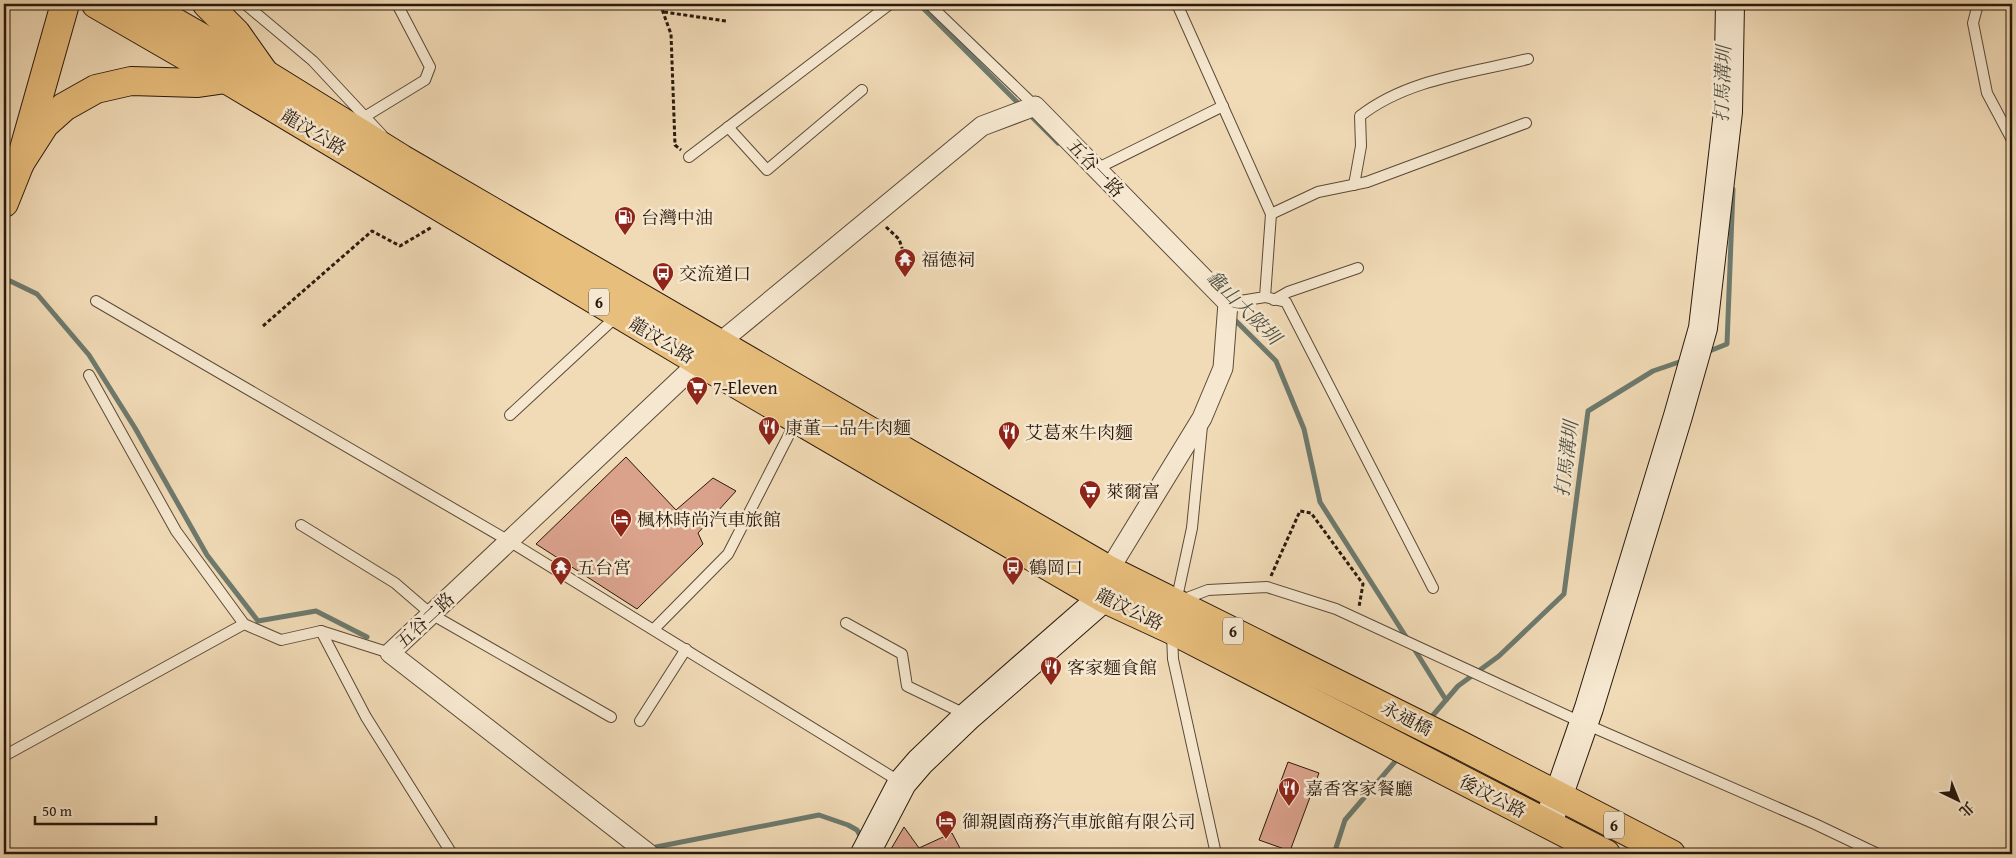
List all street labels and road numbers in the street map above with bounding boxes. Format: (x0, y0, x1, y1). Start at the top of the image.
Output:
street label: 龍汶公路 (276, 102, 352, 162)
street label: 五谷一路 (1061, 133, 1131, 203)
road number: 6 (589, 288, 609, 316)
street label: 龍汶公路 (624, 310, 700, 370)
street label: 龍汶公路 (1092, 581, 1168, 637)
street label: 五谷二路 (389, 586, 461, 654)
road number: 6 (1223, 618, 1243, 644)
street label: 永通橋 (1377, 694, 1437, 742)
street label: 後汶公路 (1455, 768, 1531, 824)
road number: 6 (1604, 812, 1624, 838)

